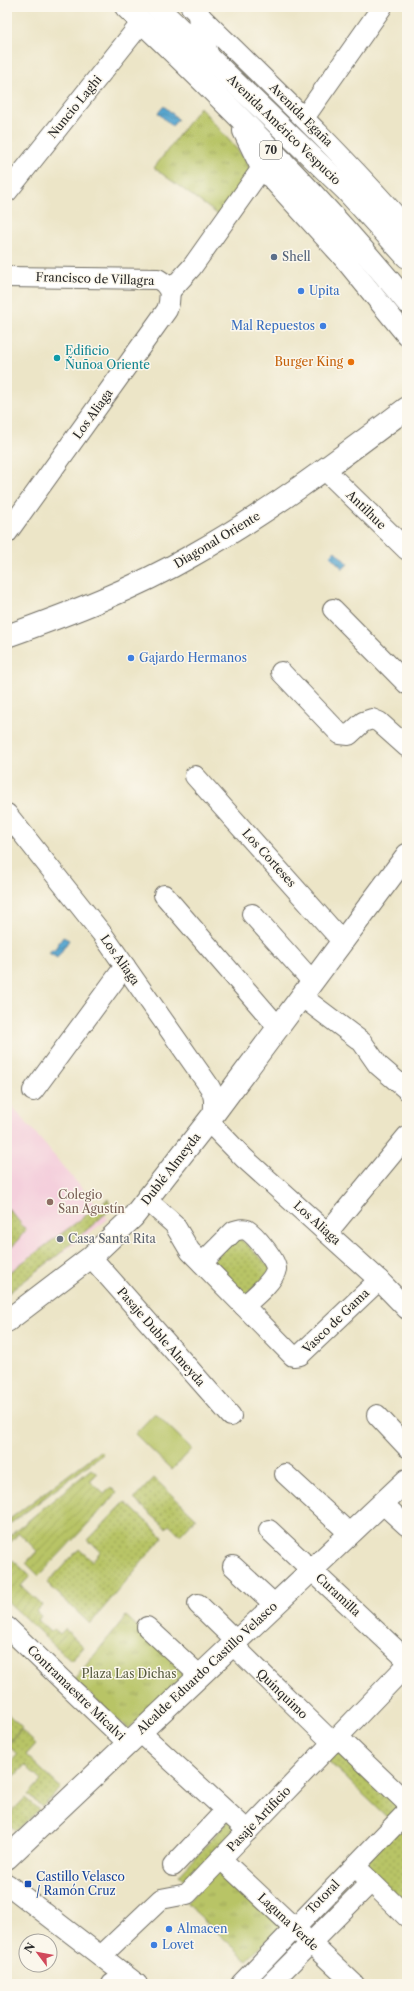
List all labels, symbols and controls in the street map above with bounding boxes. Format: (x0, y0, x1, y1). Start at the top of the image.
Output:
street label: Avenida Américo Vespucio (224, 71, 344, 188)
street label: Nuncio Laghi (45, 72, 105, 141)
street label: Avenida Egaña (266, 79, 337, 150)
road number: 70 (260, 141, 282, 159)
place label: Shell (282, 249, 311, 264)
marker: Shell (269, 252, 279, 262)
street label: Francisco de Villagra (35, 269, 155, 288)
place label: Upita (309, 283, 340, 298)
marker: Upita (296, 286, 306, 296)
place label: Mal Repuestos (231, 318, 315, 333)
marker: Mal Repuestos (318, 321, 328, 331)
place label: Edificio Ñuñoa Oriente (65, 343, 150, 372)
marker: Edificio Ñuñoa Oriente (52, 353, 62, 363)
place label: Burger King (274, 354, 344, 369)
marker: Burger King (346, 357, 356, 367)
street label: Los Aliaga (69, 385, 116, 442)
street label: Antilhue (343, 486, 390, 532)
street label: Diagonal Oriente (171, 508, 263, 571)
place label: Gajardo Hermanos (139, 650, 247, 665)
marker: Gajardo Hermanos (126, 653, 136, 663)
street label: Los Corteses (239, 825, 300, 890)
street label: Los Aliaga (98, 932, 144, 988)
street label: Dublé Almeyda (138, 1129, 204, 1208)
place label: Colegio San Agustín (58, 1187, 125, 1216)
marker: Colegio San Agustín (45, 1197, 55, 1207)
street label: Los Aliaga (291, 1198, 344, 1248)
place label: Casa Santa Rita (68, 1231, 156, 1246)
marker: Casa Santa Rita (55, 1234, 65, 1244)
street label: Pasaje Duble Almeyda (114, 1284, 209, 1390)
street label: Vasco de Gama (299, 1285, 373, 1357)
street label: Curamilla (313, 1570, 365, 1620)
street label: Alcalde Eduardo Castillo Velasco (132, 1598, 280, 1738)
street label: Contramaestre Micalvi (24, 1642, 129, 1743)
park label: Plaza Las Dichas (82, 1666, 176, 1681)
street label: Quínquimo (254, 1666, 311, 1722)
street label: Pasaje Artificio (224, 1783, 294, 1855)
place label: Castillo Velasco / Ramón Cruz (36, 1869, 125, 1898)
street label: Totoral (303, 1876, 343, 1917)
marker: Castillo Velasco / Ramón Cruz (23, 1879, 33, 1889)
street label: Laguna Verde (255, 1890, 322, 1954)
place label: Almacen (176, 1921, 228, 1936)
marker: Almacen (164, 1924, 174, 1934)
north arrow (18, 1933, 58, 1973)
place label: Lovet (162, 1937, 195, 1952)
text: N (21, 1940, 38, 1955)
marker: Lovet (149, 1940, 159, 1950)

